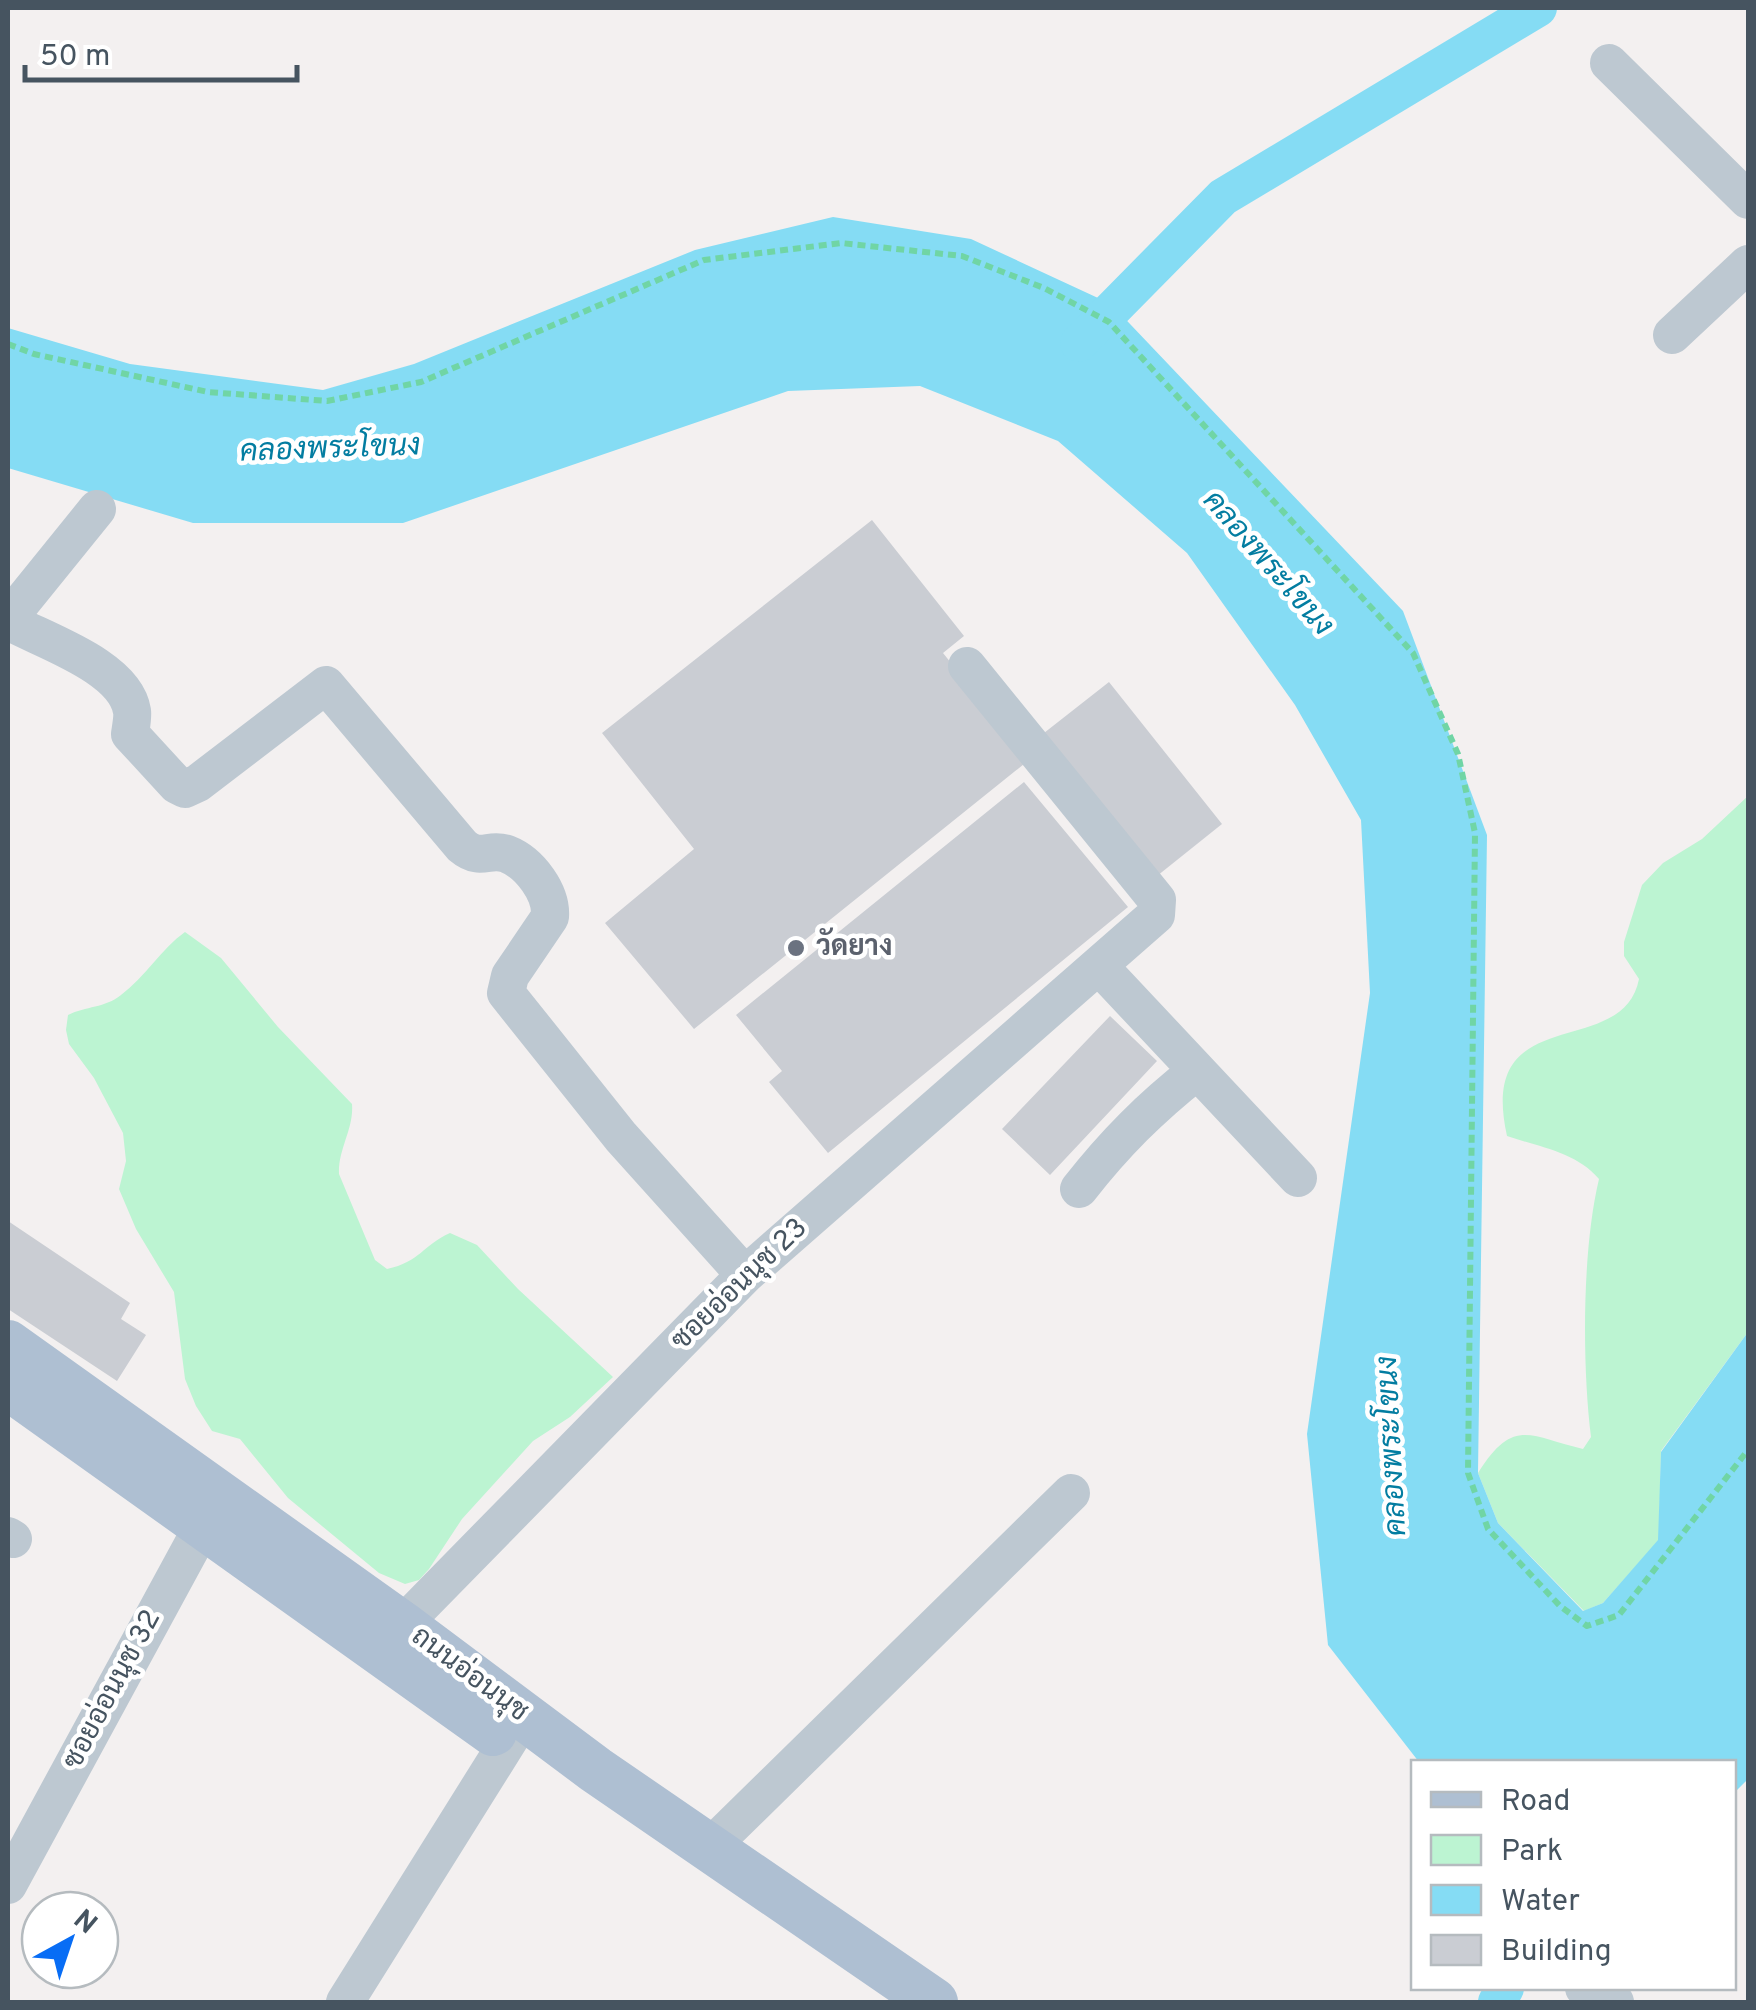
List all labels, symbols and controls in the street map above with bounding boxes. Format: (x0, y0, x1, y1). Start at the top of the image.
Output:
scale bar (25, 20, 298, 82)
text: 50 m (40, 39, 110, 76)
water label: คลองพระโขนง (239, 424, 421, 472)
water label: คลองพระโขนง (1194, 481, 1343, 644)
place label: วัดยาง (816, 927, 892, 966)
marker: วัดยาง (785, 937, 807, 959)
street label: ซอยอ่อนนุช 23 (663, 1210, 816, 1359)
water label: คลองพระโขนง (1366, 1355, 1416, 1537)
street label: ซอยอ่อนนุช 32 (54, 1603, 170, 1776)
street label: ถนนอ่อนนุช (403, 1618, 536, 1731)
legend (1411, 1760, 1736, 1990)
text: Road (1501, 1784, 1570, 1821)
text: Park (1501, 1834, 1563, 1871)
text: Water (1501, 1884, 1580, 1921)
north arrow (20, 1890, 120, 1990)
text: N (65, 1903, 103, 1943)
text: Building (1501, 1934, 1612, 1971)

